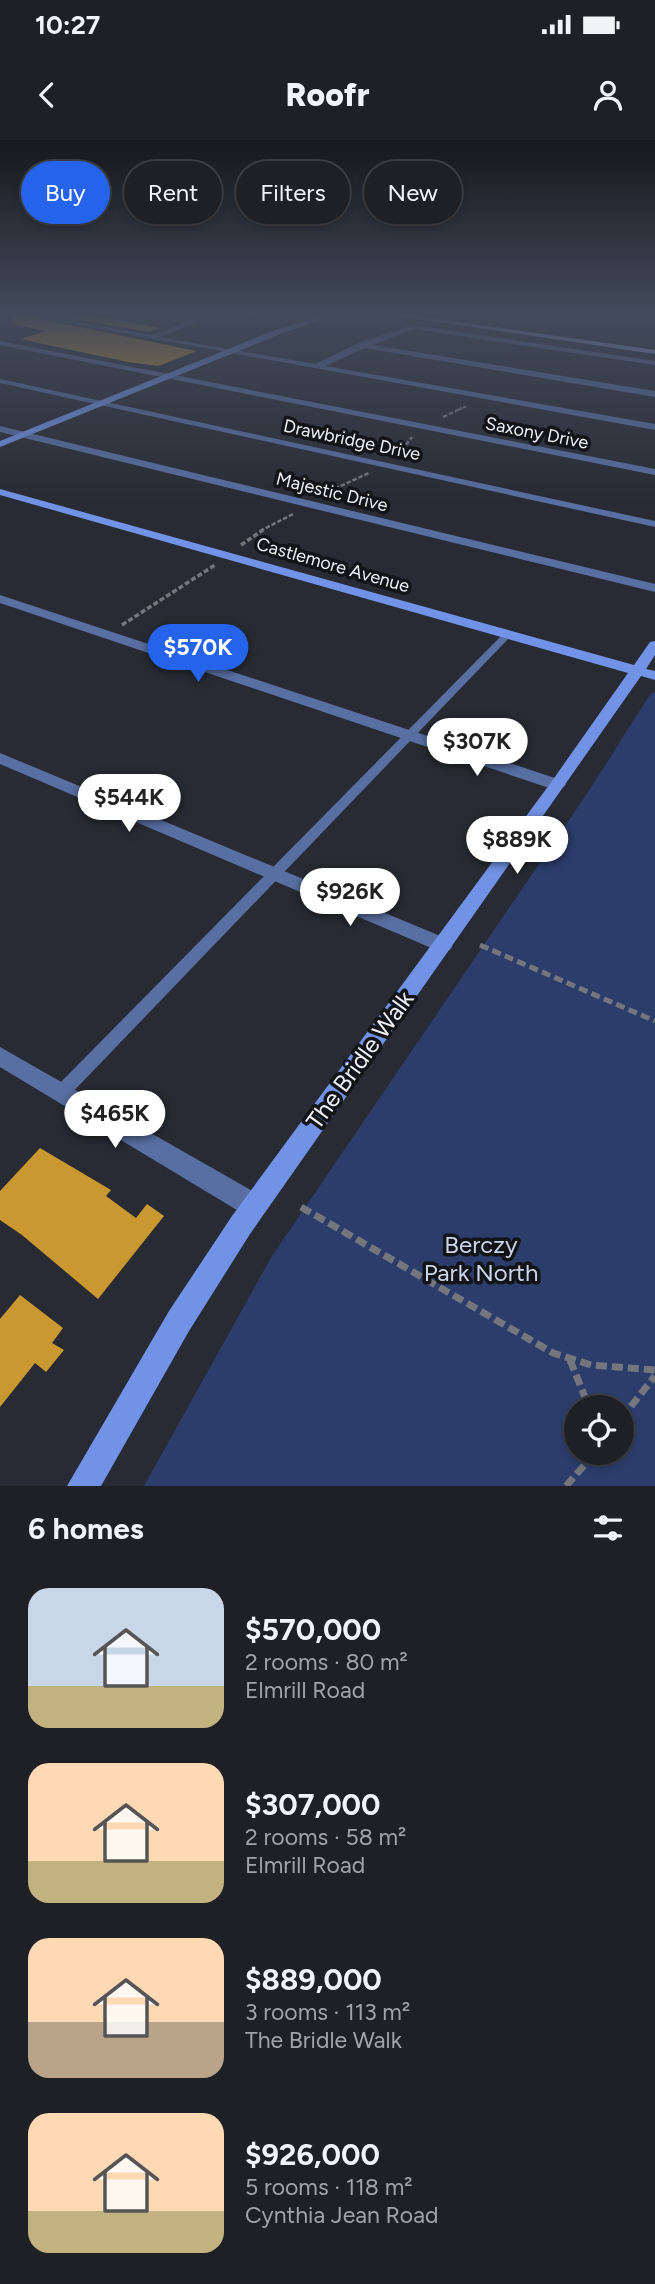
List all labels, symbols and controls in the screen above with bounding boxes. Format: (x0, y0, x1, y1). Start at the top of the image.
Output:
text: 10:27 (35, 9, 100, 41)
icon: back (28, 76, 66, 114)
text: Roofr (286, 76, 369, 114)
icon: person (589, 76, 627, 114)
chip: Buy (21, 161, 110, 224)
chip: Rent (124, 161, 222, 224)
chip: Filters (236, 161, 350, 224)
chip: New (364, 161, 462, 224)
street label: Saxony Drive (484, 412, 591, 454)
street label: Drawbridge Drive (282, 415, 423, 465)
street label: Majestic Drive (274, 468, 390, 517)
street label: Castlemore Avenue (254, 533, 412, 597)
pin: $570K (149, 624, 247, 684)
text: $570K (163, 633, 233, 661)
pin: $307K (428, 718, 526, 778)
text: $307K (443, 727, 511, 755)
pin: $544K (80, 774, 178, 834)
text: $544K (94, 783, 164, 811)
pin: $889K (468, 816, 566, 876)
text: $889K (482, 825, 552, 853)
pin: $926K (301, 868, 399, 928)
text: $926K (316, 877, 384, 905)
street label: The Bridle Walk (300, 985, 420, 1134)
pin: $465K (66, 1090, 164, 1150)
text: $465K (80, 1099, 150, 1127)
park label: Berczy Park North (424, 1230, 538, 1287)
map controls (564, 1395, 634, 1465)
button: locate (564, 1395, 634, 1465)
icon: filters (589, 1509, 627, 1547)
text: 6 homes (28, 1510, 144, 1547)
text: $570,000 (245, 1611, 381, 1648)
icon: home (84, 1616, 168, 1700)
text: 2 rooms · 80 m² (245, 1648, 408, 1676)
text: Elmrill Road (245, 1676, 365, 1704)
text: $307,000 (245, 1786, 380, 1823)
icon: home (84, 1791, 168, 1875)
text: 2 rooms · 58 m² (245, 1823, 406, 1851)
text: Elmrill Road (245, 1851, 365, 1879)
text: $889,000 (245, 1961, 382, 1998)
icon: home (84, 1966, 168, 2050)
text: 3 rooms · 113 m² (245, 1998, 410, 2026)
text: The Bridle Walk (245, 2026, 402, 2054)
text: $926,000 (245, 2136, 380, 2173)
icon: home (84, 2141, 168, 2225)
text: 5 rooms · 118 m² (245, 2173, 413, 2201)
text: Cynthia Jean Road (245, 2201, 438, 2229)

